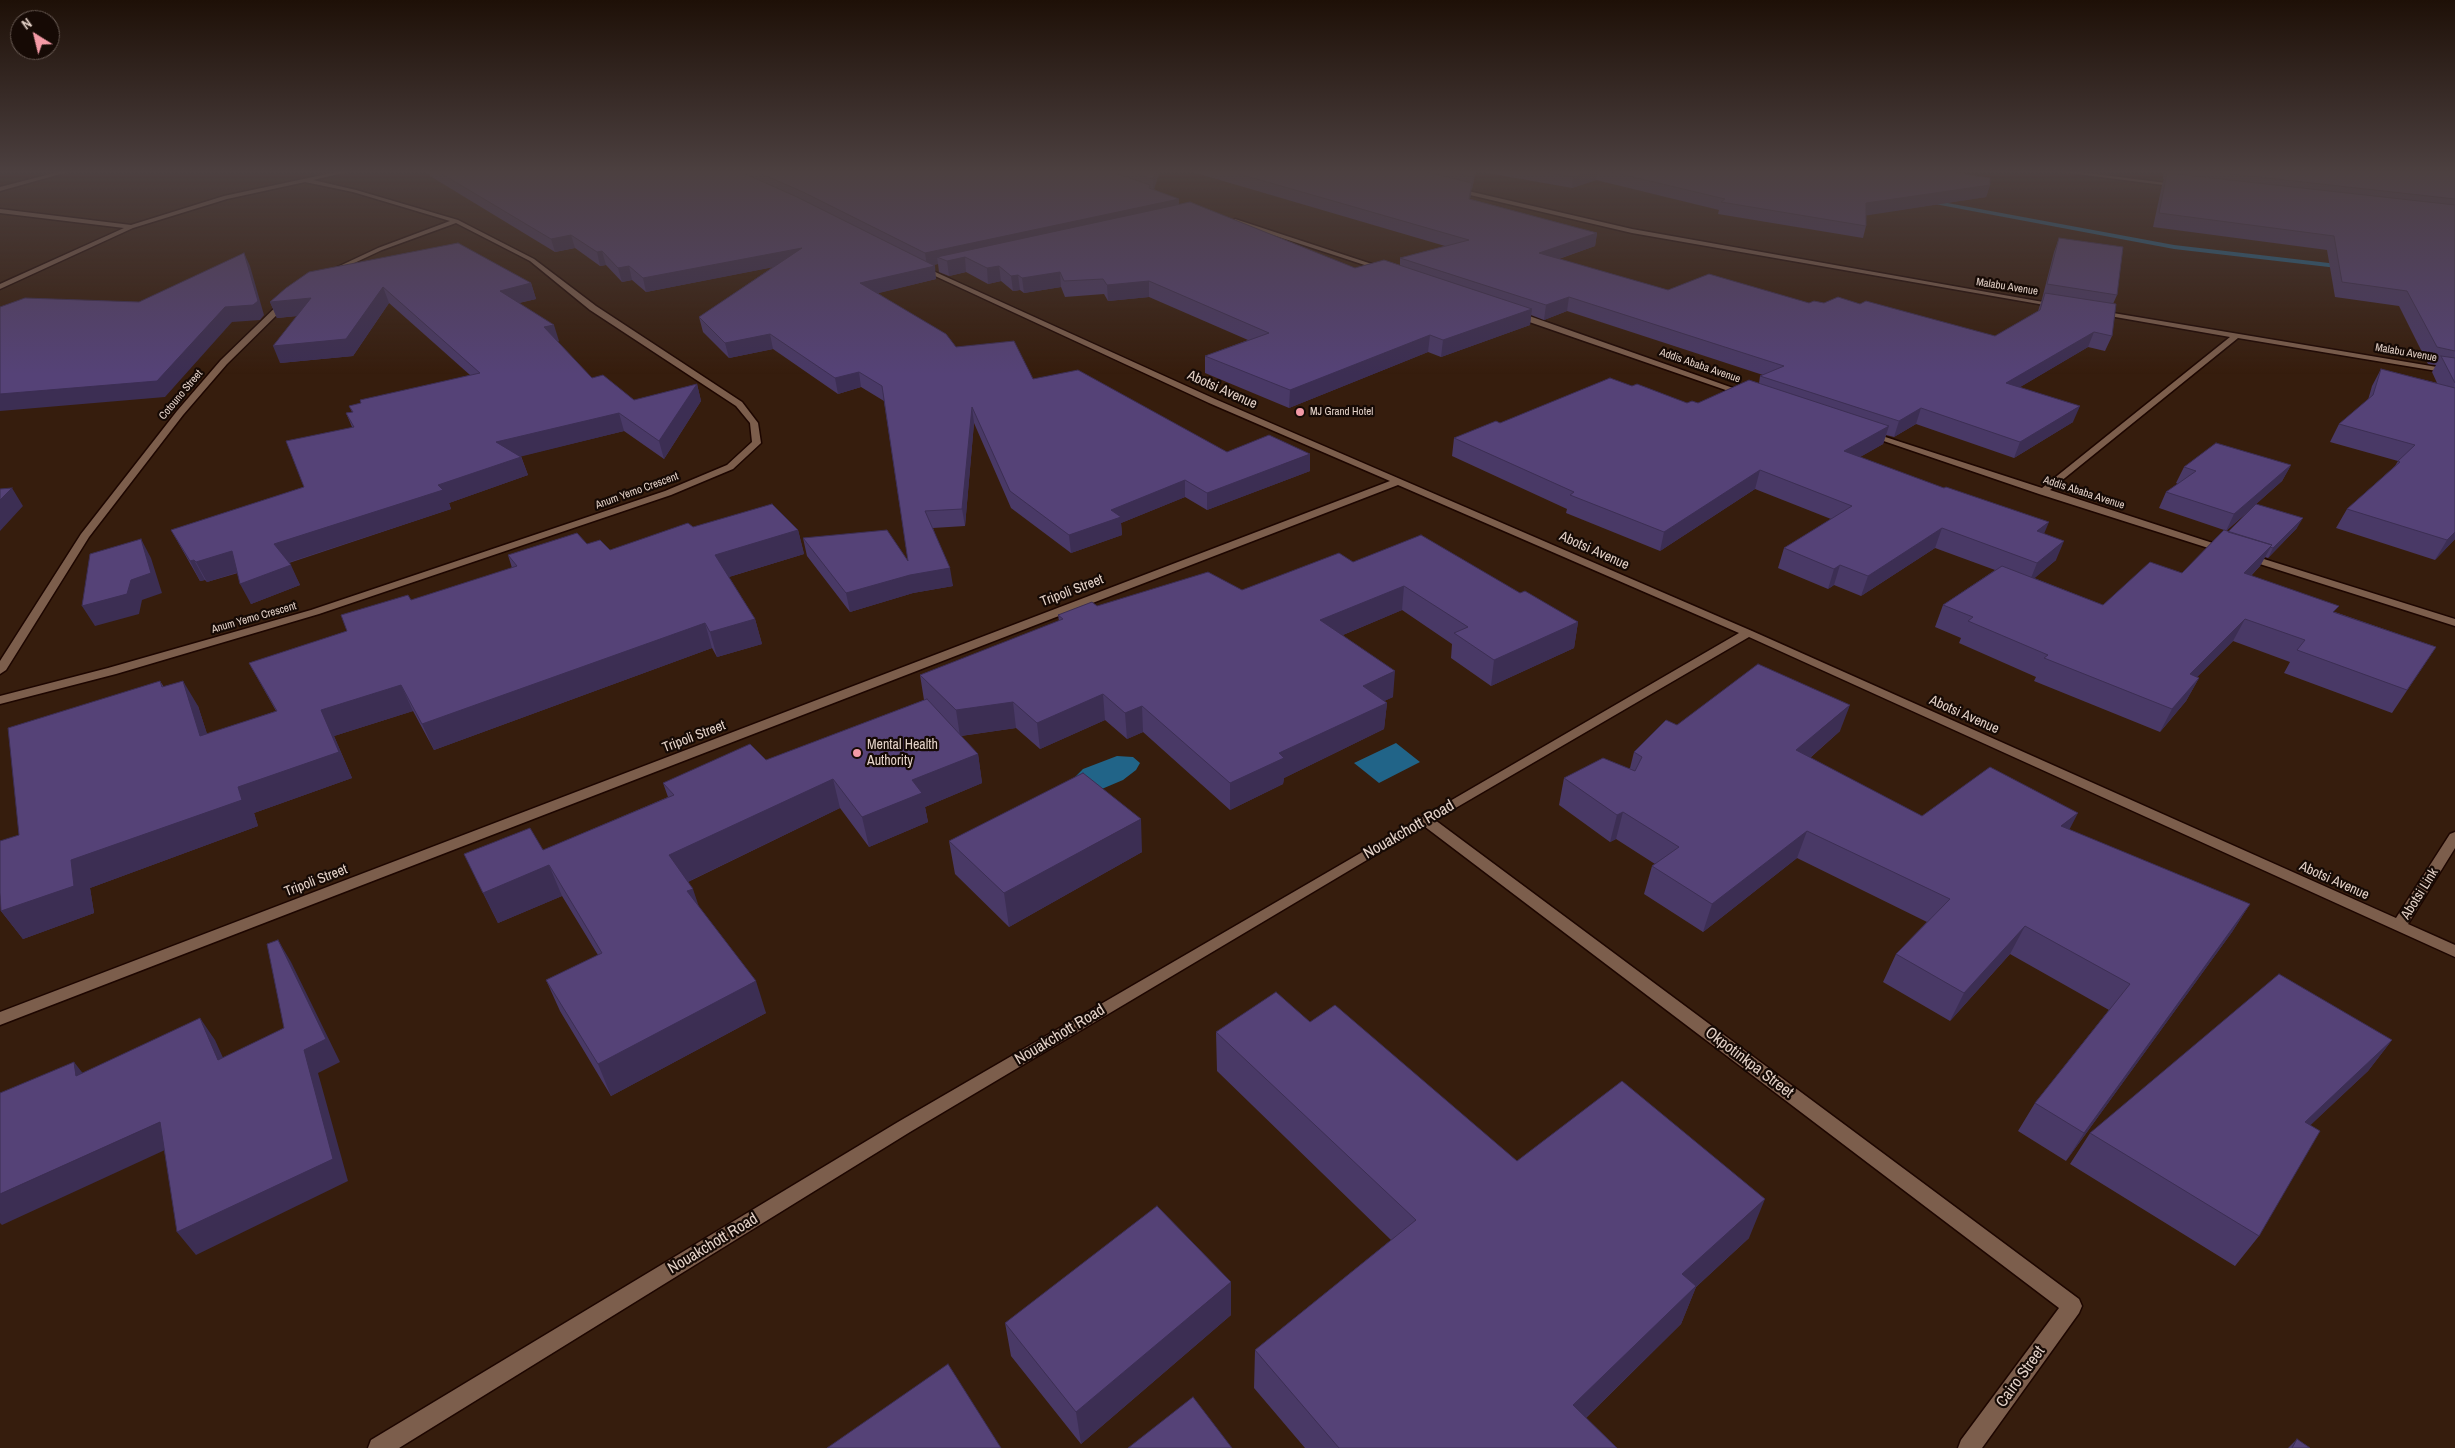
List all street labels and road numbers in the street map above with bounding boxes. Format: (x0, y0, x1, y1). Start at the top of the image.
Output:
street label: Malabu Avenue (1975, 276, 2039, 298)
street label: Malabu Avenue (2374, 341, 2438, 365)
street label: Addis Ababa Avenue (1658, 346, 1742, 386)
street label: Abotsi Avenue (1185, 367, 1259, 413)
street label: Cotouno Street (156, 368, 206, 422)
street label: Anum Yemo Crescent (594, 470, 680, 512)
street label: Addis Ababa Avenue (2042, 474, 2126, 512)
street label: Abotsi Avenue (1557, 528, 1631, 574)
street label: Tripoli Street (1038, 571, 1106, 611)
street label: Anum Yemo Crescent (210, 600, 298, 636)
street label: Abotsi Avenue (1927, 692, 2001, 738)
street label: Tripoli Street (660, 717, 728, 757)
street label: Nouakchott Road (1360, 796, 1458, 864)
street label: Abotsi Avenue (2297, 858, 2371, 904)
street label: Tripoli Street (282, 861, 350, 901)
street label: Abotsi Link (2398, 865, 2442, 923)
street label: Nouakchott Road (1012, 1001, 1108, 1069)
street label: Okpotinkpa Street (1701, 1024, 1797, 1102)
street label: Nouakchott Road (665, 1210, 761, 1278)
street label: Cairo Street (1992, 1343, 2050, 1411)

